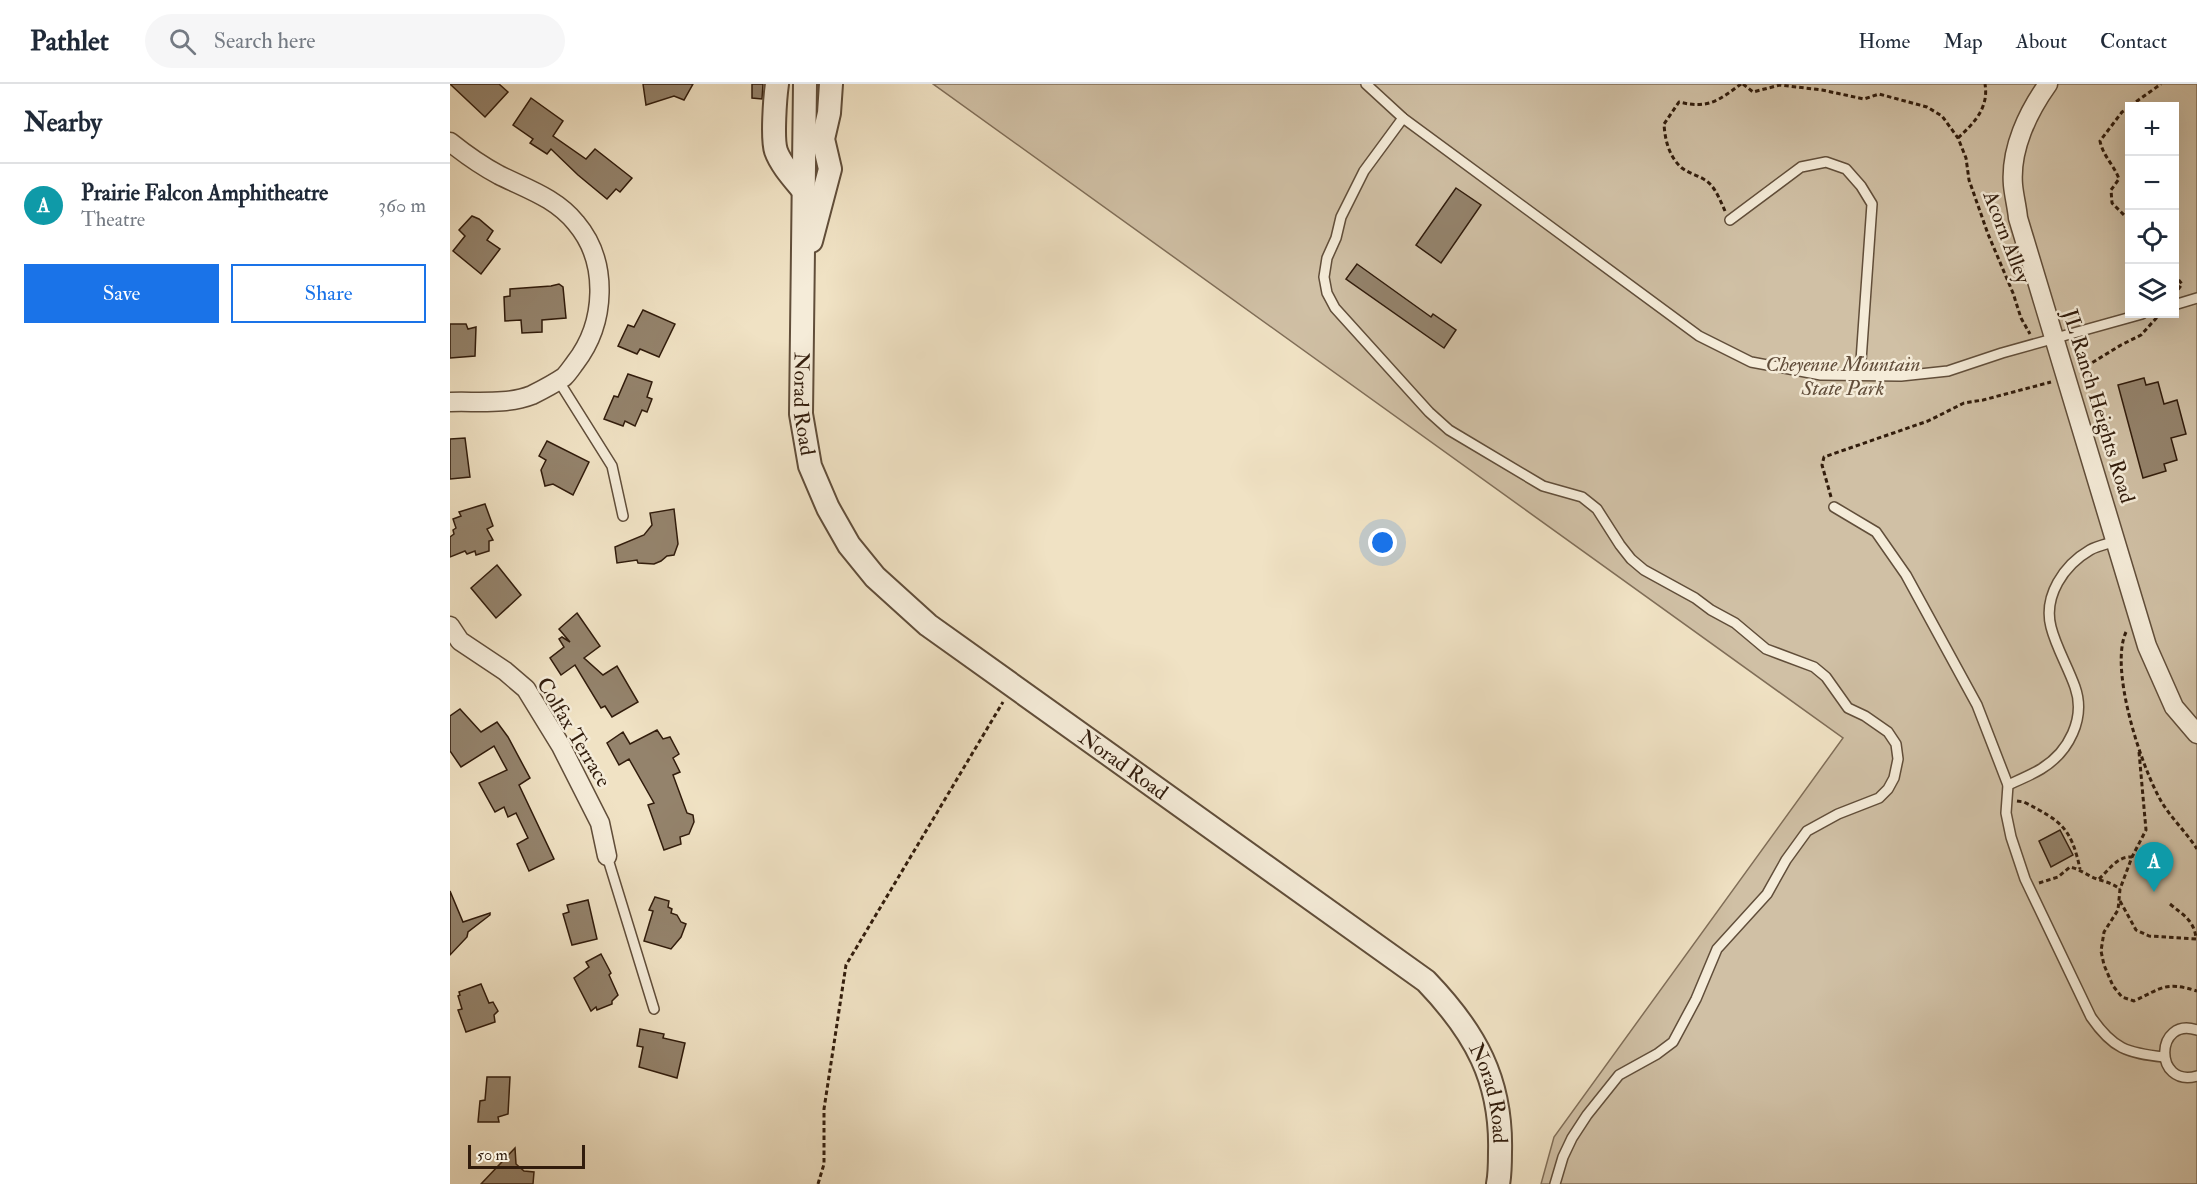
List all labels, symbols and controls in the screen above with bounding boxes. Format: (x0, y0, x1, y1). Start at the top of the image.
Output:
search box (145, 14, 565, 68)
text: Pathlet (30, 24, 109, 59)
icon: search (166, 25, 199, 58)
text: Search here (214, 27, 316, 55)
text: Home (1858, 28, 1910, 55)
text: Map (1943, 28, 1983, 55)
text: About (2016, 28, 2067, 55)
text: Contact (2100, 28, 2167, 55)
map controls (2125, 102, 2179, 318)
button: + (2125, 102, 2179, 156)
text: Nearby (24, 107, 102, 139)
button: − (2125, 156, 2179, 210)
text: Prairie Falcon Amphitheatre (81, 179, 328, 207)
street label: Acorn Alley (1976, 186, 2037, 288)
text: A (37, 193, 50, 218)
text: 360 m (378, 193, 426, 218)
text: Theatre (81, 207, 145, 232)
button: locate (2125, 210, 2179, 264)
button: Save (24, 264, 219, 323)
button: Share (231, 264, 426, 323)
button: layers (2125, 264, 2179, 318)
street label: JL Ranch Heights Road (2056, 305, 2141, 507)
park label: Cheyenne Mountain State Park (1766, 351, 1920, 402)
street label: Norad Road (787, 352, 821, 458)
your location (1368, 528, 1397, 557)
street label: Colfax Terrace (530, 673, 617, 792)
street label: Norad Road (1073, 724, 1174, 807)
pin: A (2134, 842, 2174, 892)
street label: Norad Road (1463, 1039, 1513, 1145)
scale bar (468, 1142, 585, 1170)
text: 50 m (477, 1145, 508, 1165)

